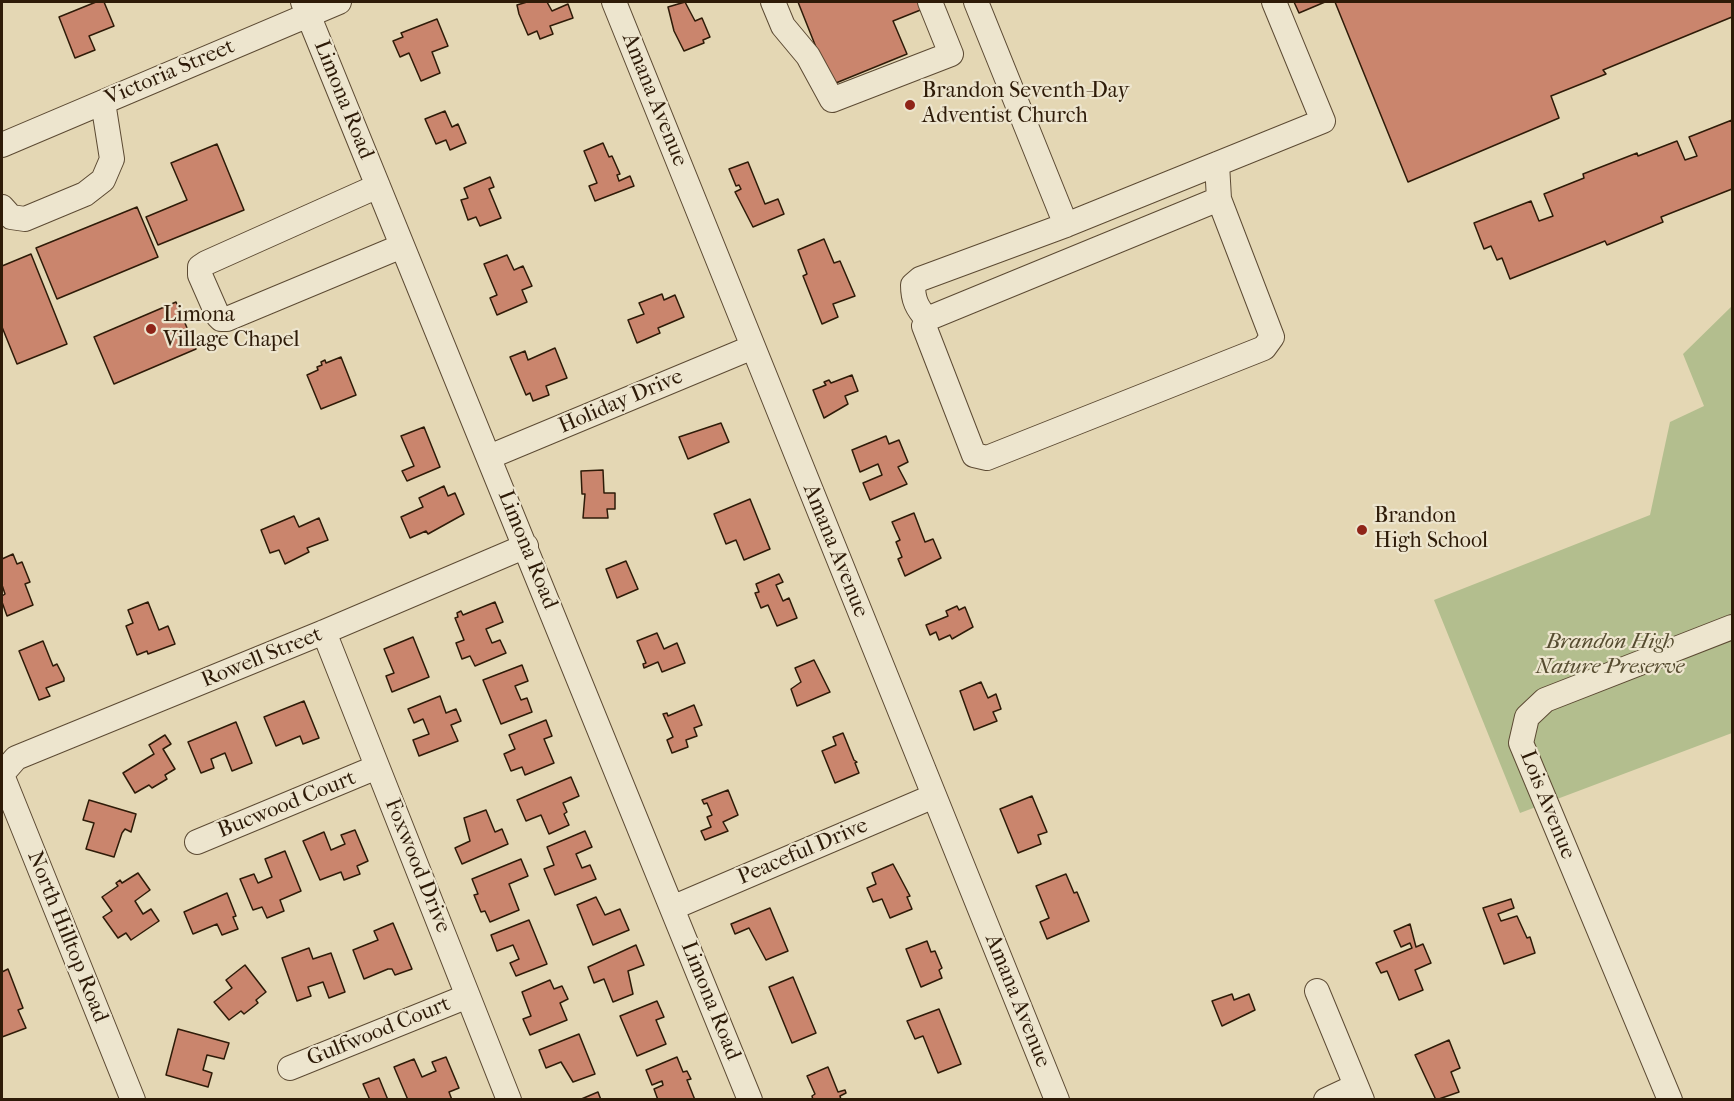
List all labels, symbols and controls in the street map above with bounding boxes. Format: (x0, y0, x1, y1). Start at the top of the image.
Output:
street label: Amana Avenue (615, 30, 693, 170)
street label: Victoria Street (101, 34, 239, 112)
street label: Limona Road (307, 37, 379, 163)
place label: Brandon Seventh-Day Adventist Church (922, 79, 1129, 130)
marker: Brandon Seventh-Day Adventist Church (903, 98, 917, 112)
place label: Limona Village Chapel (163, 303, 300, 354)
marker: Limona Village Chapel (144, 322, 158, 336)
street label: Holiday Drive (555, 364, 687, 440)
street label: Amana Avenue (796, 481, 874, 621)
street label: Limona Road (491, 487, 563, 613)
place label: Brandon High School (1374, 504, 1488, 556)
marker: Brandon High School (1355, 523, 1369, 537)
street label: Rowell Street (198, 622, 326, 694)
park label: Brandon High Nature Preserve (1536, 630, 1684, 682)
street label: Lois Avenue (1513, 747, 1581, 863)
street label: Bucwood Court (214, 765, 360, 845)
street label: Foxwood Drive (378, 795, 456, 937)
street label: Peaceful Drive (734, 813, 872, 891)
street label: North Hilltop Road (21, 848, 113, 1026)
street label: Amana Avenue (978, 931, 1056, 1071)
street label: Limona Road (674, 938, 746, 1064)
street label: Gulfwood Court (303, 991, 455, 1073)

